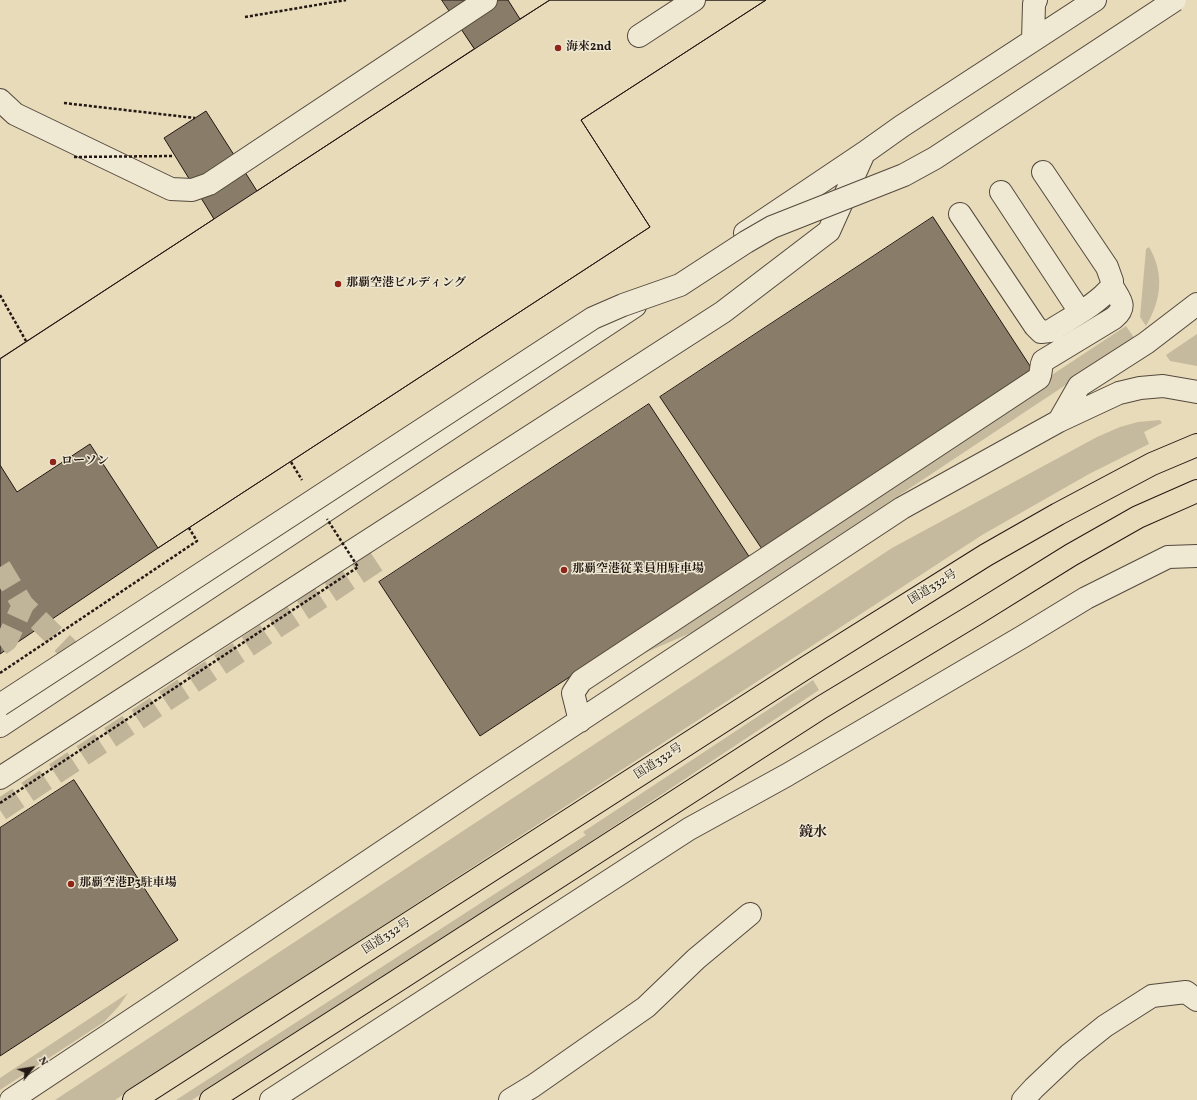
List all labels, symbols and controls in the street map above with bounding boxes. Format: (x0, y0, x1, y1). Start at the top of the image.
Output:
place label: 海來2nd (566, 41, 611, 55)
marker: 海來2nd (553, 43, 563, 53)
place label: 那覇空港ビルディング (346, 277, 466, 291)
marker: 那覇空港ビルディング (333, 279, 343, 289)
place label: ローソン (61, 455, 109, 469)
marker: ローソン (48, 457, 58, 467)
place label: 那覇空港従業員用駐車場 (572, 563, 704, 577)
marker: 那覇空港従業員用駐車場 (559, 565, 569, 575)
street label: 国道332号 (906, 567, 960, 609)
street label: 国道332号 (632, 741, 686, 783)
district label: 鏡水 (799, 825, 827, 841)
place label: 那覇空港P3駐車場 (79, 877, 177, 891)
marker: 那覇空港P3駐車場 (66, 879, 76, 889)
street label: 国道332号 (360, 916, 414, 958)
north arrow (12, 1048, 52, 1088)
text: N (34, 1054, 51, 1069)

